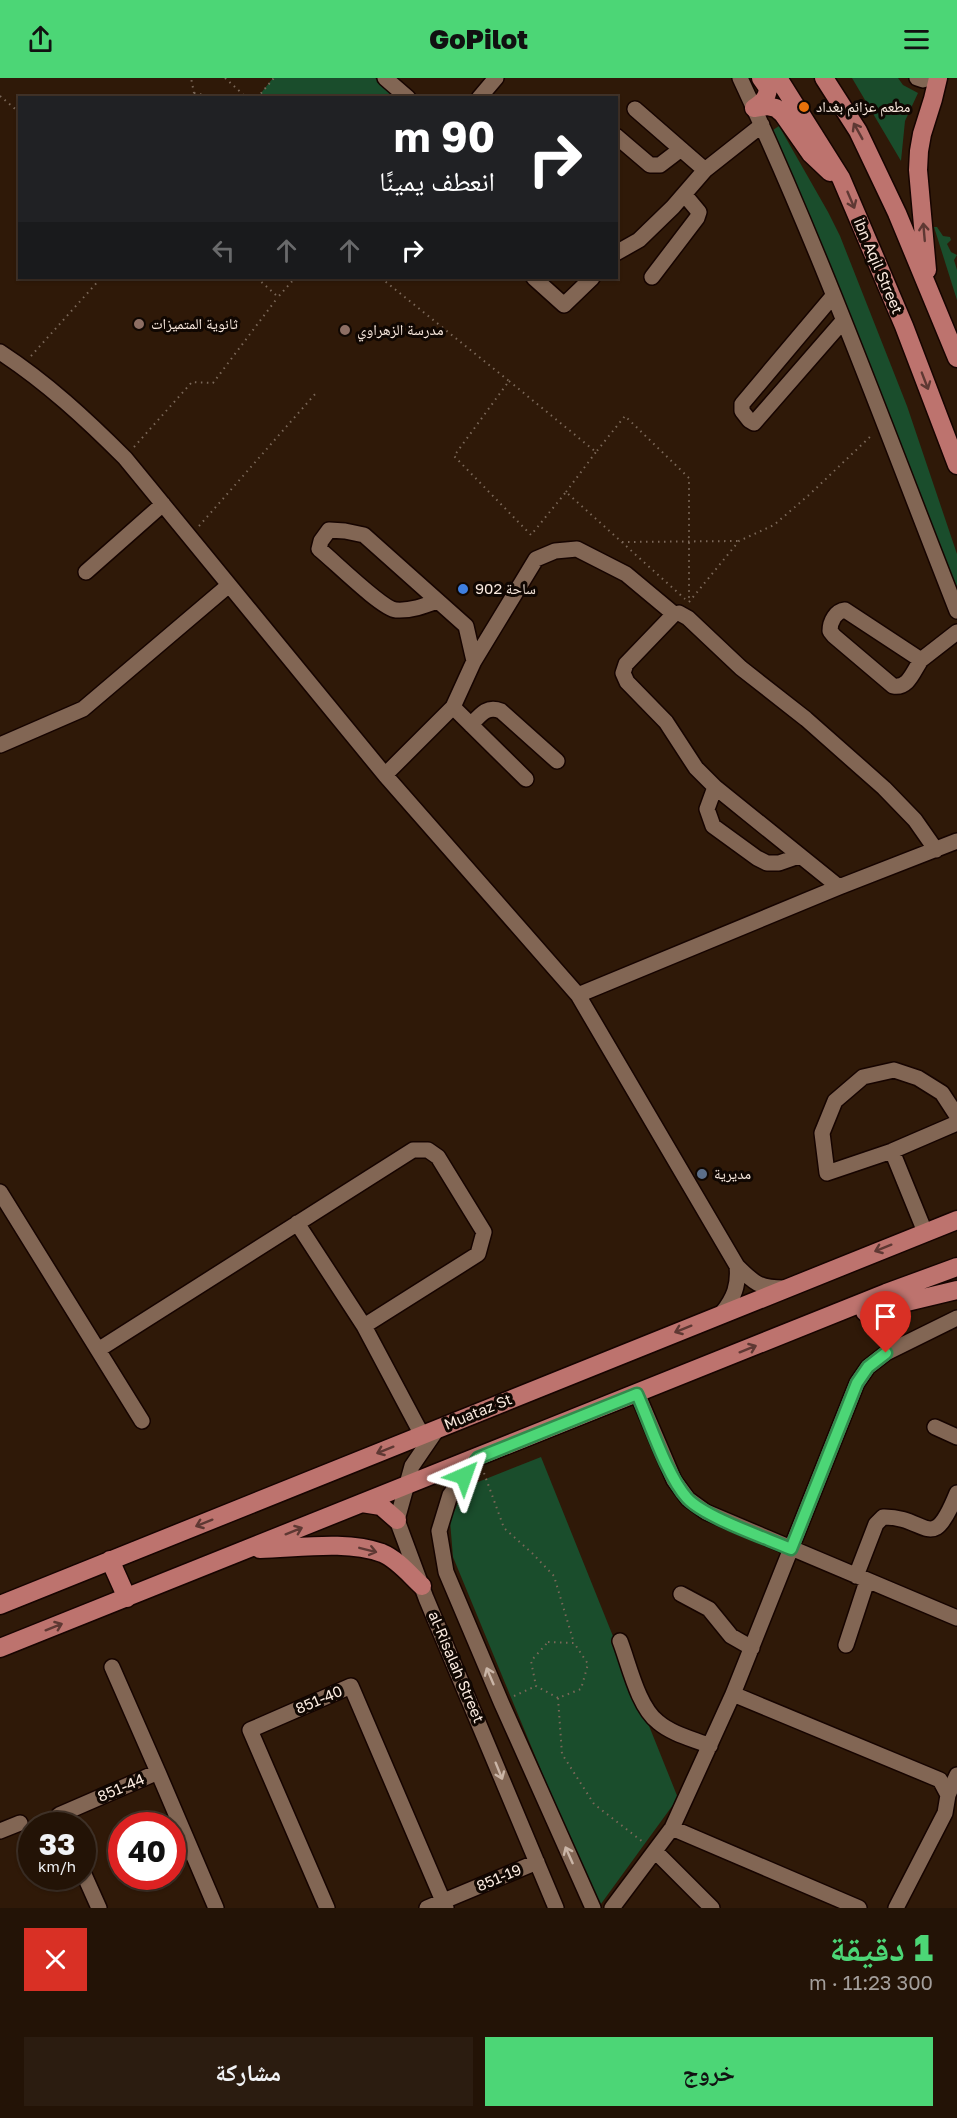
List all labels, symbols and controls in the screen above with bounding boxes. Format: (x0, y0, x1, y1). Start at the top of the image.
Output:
icon: share (24, 23, 57, 56)
text: GoPilot (429, 23, 528, 55)
icon: menu (900, 23, 933, 56)
place label: مطعم عزائم بغداد (816, 97, 911, 117)
marker: مطعم عزائم بغداد (797, 100, 811, 114)
text: 90 m (394, 111, 495, 161)
icon: right (516, 120, 594, 198)
one-way arrow (852, 123, 864, 140)
text: انعطف يمينًا (379, 165, 495, 197)
one-way arrow (846, 191, 857, 209)
street label: ibn Aqil Street (851, 215, 907, 316)
one-way arrow (918, 222, 929, 242)
icon: left (207, 234, 240, 267)
icon: ahead (270, 234, 303, 267)
icon: ahead (333, 234, 366, 267)
icon: right (396, 234, 429, 267)
place label: ثانوية المتميزات (151, 314, 238, 333)
marker: ثانوية المتميزات (132, 317, 146, 331)
place label: مدرسة الزهراوي (357, 320, 444, 342)
marker: مدرسة الزهراوي (338, 323, 352, 337)
one-way arrow (920, 371, 931, 389)
place label: ساحة 902 (475, 579, 536, 597)
marker: ساحة 902 (456, 582, 470, 596)
place label: مديرية (714, 1164, 751, 1183)
marker: مديرية (695, 1167, 709, 1181)
one-way arrow (874, 1243, 893, 1254)
pin (860, 1291, 911, 1353)
icon: arrive (869, 1300, 902, 1333)
one-way arrow (674, 1324, 692, 1335)
one-way arrow (738, 1343, 757, 1354)
street label: Muataz St (441, 1389, 514, 1433)
position arrow (432, 1444, 496, 1508)
one-way arrow (376, 1445, 395, 1456)
one-way arrow (195, 1518, 214, 1529)
one-way arrow (284, 1525, 303, 1536)
one-way arrow (358, 1544, 377, 1556)
street label: al-Risalah Street (425, 1608, 489, 1725)
one-way arrow (45, 1621, 63, 1632)
one-way arrow (484, 1668, 495, 1686)
street label: 851-40 (292, 1681, 345, 1717)
one-way arrow (494, 1761, 505, 1780)
street label: 851-44 (94, 1769, 147, 1805)
speed limit sign: 40 (108, 1812, 186, 1890)
text: 33 (39, 1826, 75, 1862)
one-way arrow (563, 1846, 574, 1864)
text: km/h (38, 1857, 76, 1875)
street label: 851-19 (473, 1860, 524, 1895)
text: 1 دقيقة (829, 1926, 933, 1969)
button: close (24, 1928, 87, 1991)
text: 300 m · 11:23 (809, 1970, 933, 1994)
button: مشاركة (24, 2037, 473, 2106)
button: خروج (485, 2037, 933, 2106)

